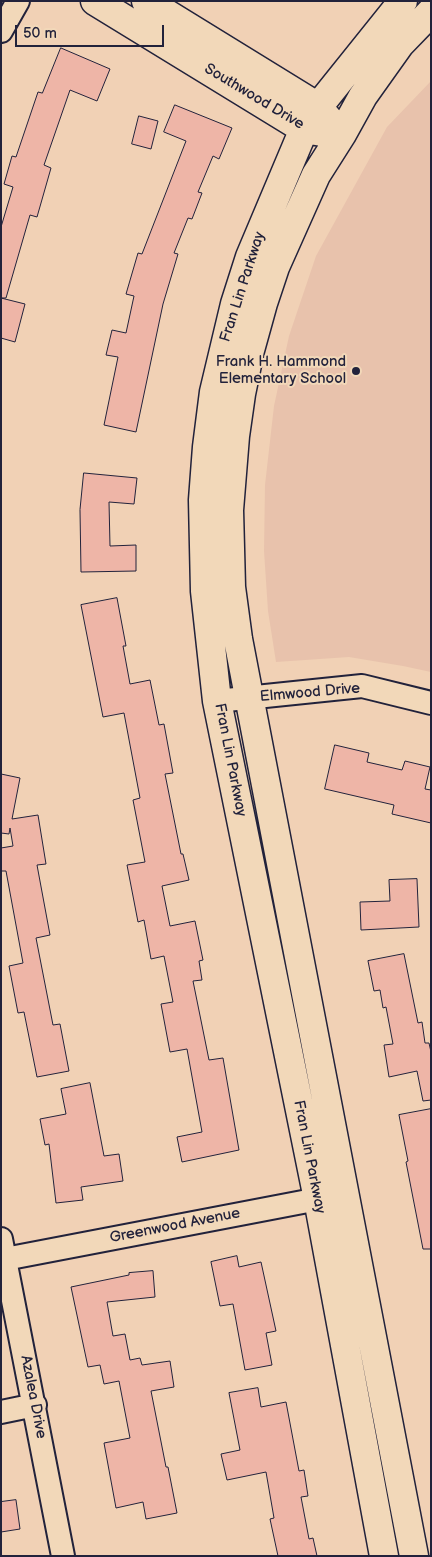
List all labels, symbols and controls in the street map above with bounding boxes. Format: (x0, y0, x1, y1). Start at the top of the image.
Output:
scale bar (18, 15, 166, 47)
text: 50 m (23, 24, 57, 43)
street label: Southwood Drive (201, 60, 307, 134)
street label: Fran Lin Parkway (217, 230, 269, 344)
place label: Frank H. Hammond Elementary School (216, 353, 346, 388)
marker: Frank H. Hammond Elementary School (350, 365, 362, 377)
street label: Elmwood Drive (259, 680, 361, 706)
street label: Fran Lin Parkway (210, 702, 250, 818)
street label: Fran Lin Parkway (289, 1099, 329, 1215)
street label: Greenwood Avenue (108, 1205, 242, 1247)
street label: Azalea Drive (16, 1354, 50, 1440)

